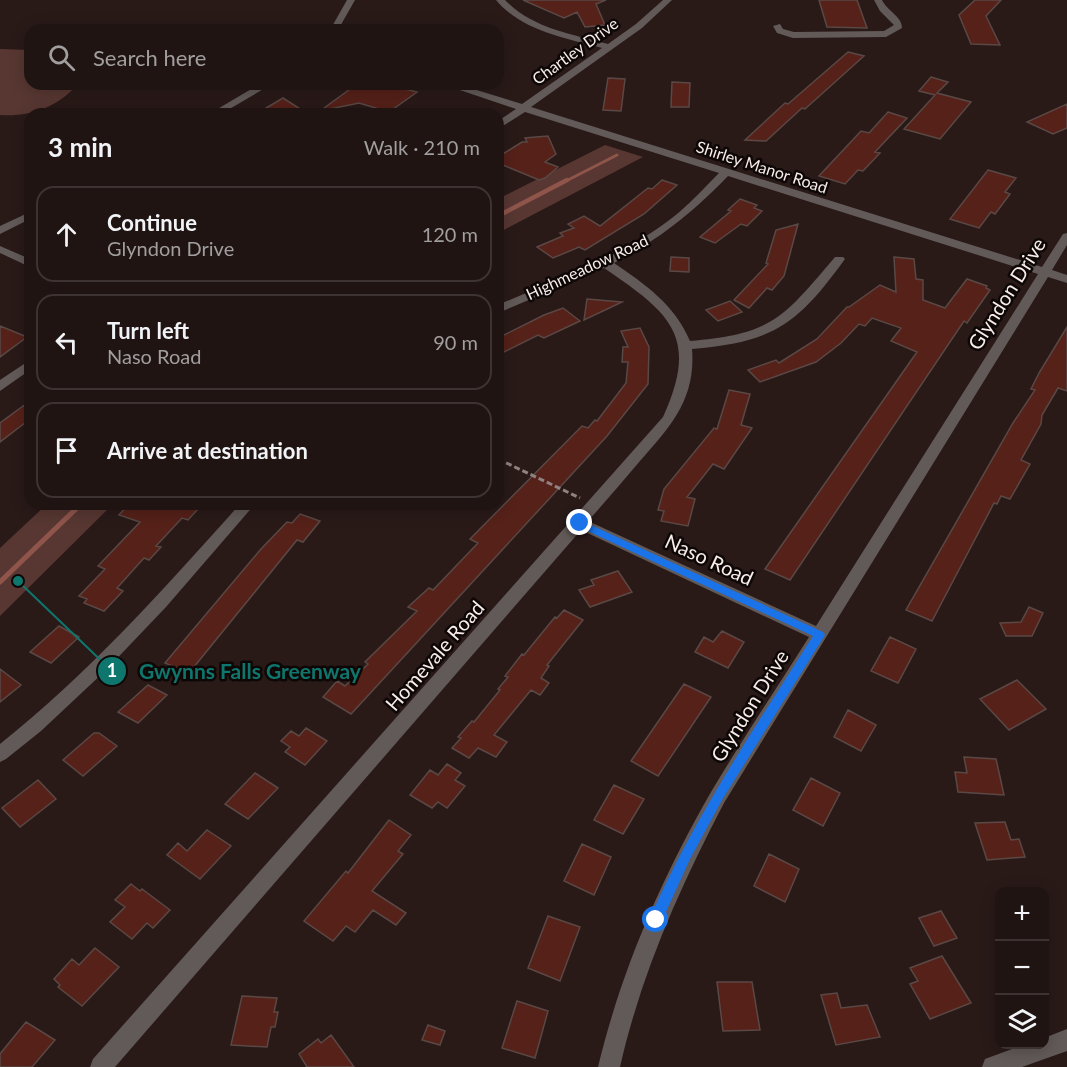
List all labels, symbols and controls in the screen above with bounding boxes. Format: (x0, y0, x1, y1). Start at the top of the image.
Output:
street label: Chartley Drive (528, 13, 621, 88)
search box (24, 24, 504, 90)
icon: search (45, 41, 78, 74)
text: Search here (93, 44, 206, 71)
text: 3 min (48, 131, 112, 163)
text: Walk · 210 m (364, 135, 480, 159)
street label: Shirley Manor Road (694, 136, 830, 197)
text: Continue (107, 209, 197, 236)
icon: ahead (50, 218, 83, 251)
text: 120 m (422, 222, 478, 246)
street label: Highmeadow Road (523, 230, 651, 303)
street label: Glyndon Drive (962, 233, 1050, 354)
text: Glyndon Drive (107, 236, 234, 260)
text: Turn left (107, 317, 189, 344)
icon: left (50, 326, 83, 359)
text: 90 m (433, 330, 478, 354)
text: Naso Road (107, 344, 201, 368)
icon: arrive (50, 434, 83, 467)
text: Arrive at destination (107, 437, 308, 464)
route end (566, 509, 592, 535)
street label: Naso Road (662, 528, 757, 590)
street label: Homevale Road (380, 595, 489, 715)
street label: Glyndon Drive (705, 645, 793, 766)
callout: Gwynns Falls Greenway (97, 652, 373, 691)
text: Gwynns Falls Greenway (139, 658, 362, 683)
text: 1 (107, 659, 117, 681)
map controls (995, 887, 1049, 1049)
button: + (995, 887, 1049, 941)
route start (642, 906, 668, 932)
button: − (995, 941, 1049, 995)
button: layers (995, 995, 1049, 1049)

